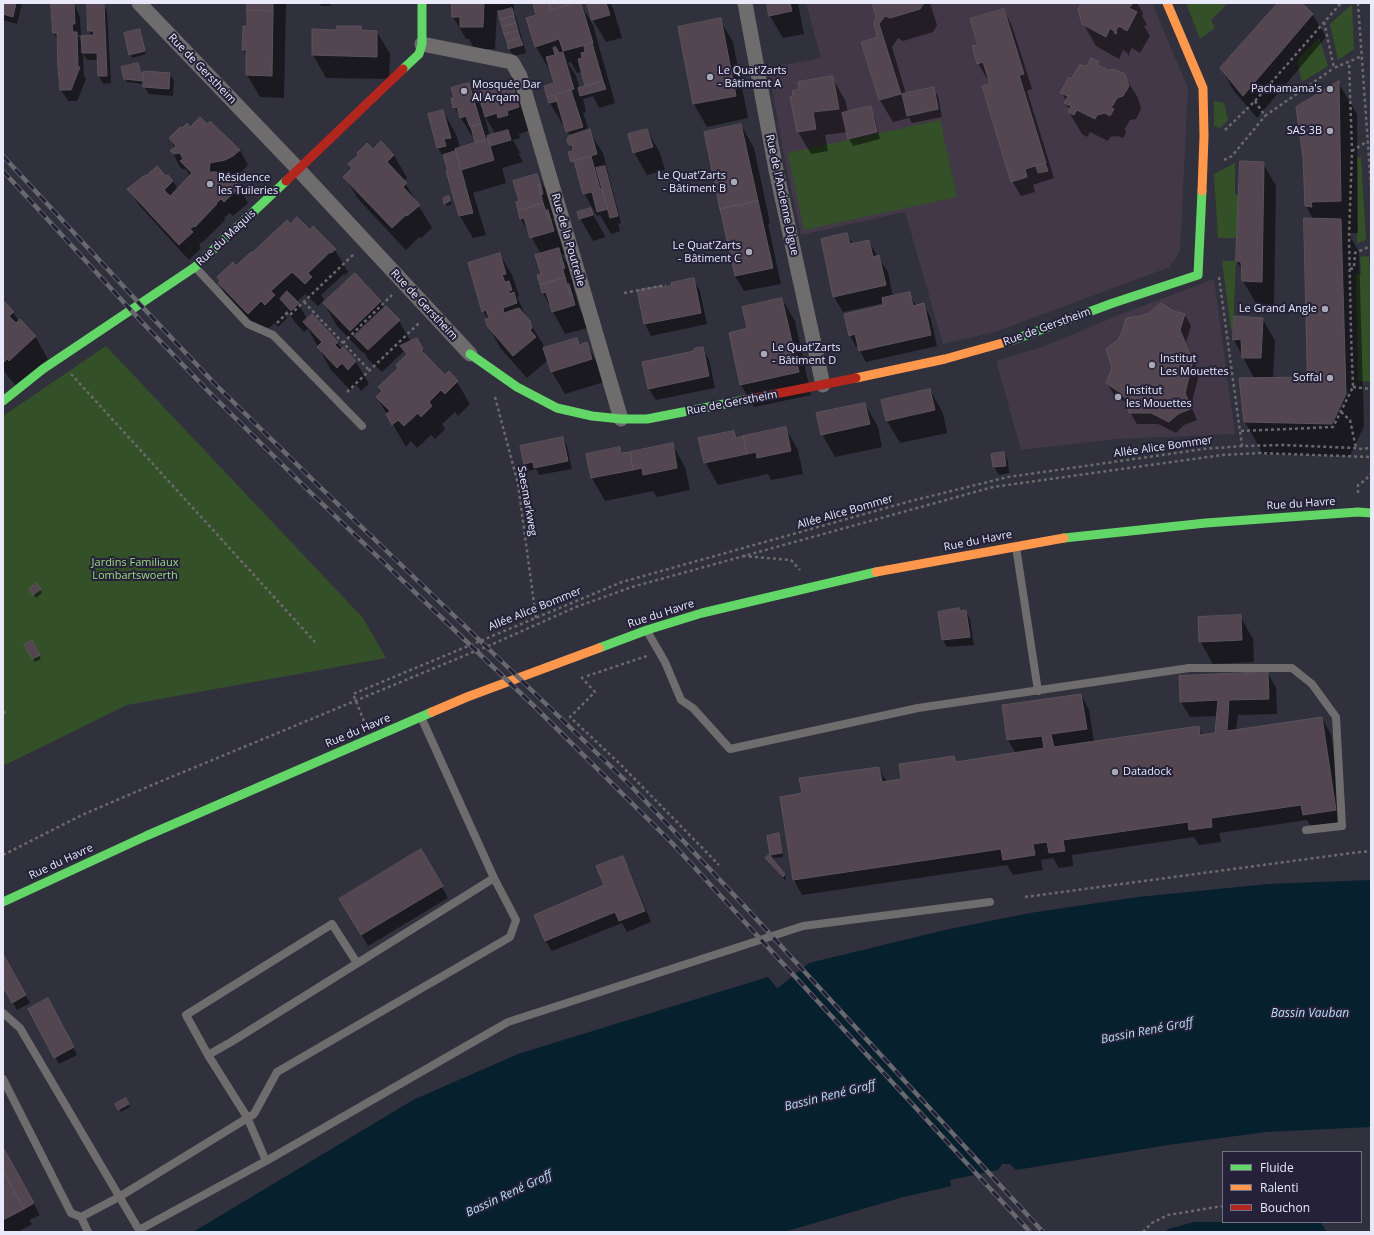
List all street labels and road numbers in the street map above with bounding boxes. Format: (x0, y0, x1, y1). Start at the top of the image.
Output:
street label: Rue de Gerstheim (165, 31, 239, 107)
street label: Rue de l'Ancienne Digue (763, 133, 801, 257)
street label: Rue de la Poutrelle (548, 192, 588, 288)
street label: Rue du Maquis (194, 207, 258, 269)
street label: Rue de Gerstheim (388, 267, 460, 343)
street label: Rue de Gerstheim (1001, 305, 1093, 349)
street label: Rue de Gerstheim (686, 388, 778, 418)
street label: Allée Alice Bommer (1113, 434, 1213, 460)
street label: Saesmarkweg (514, 465, 540, 537)
street label: Allée Alice Bommer (795, 492, 895, 532)
street label: Rue du Havre (1266, 495, 1336, 513)
street label: Rue du Havre (943, 528, 1013, 554)
street label: Allée Alice Bommer (486, 584, 584, 634)
street label: Rue du Havre (626, 597, 696, 631)
street label: Rue du Havre (324, 711, 392, 751)
street label: Rue du Havre (27, 841, 95, 883)

